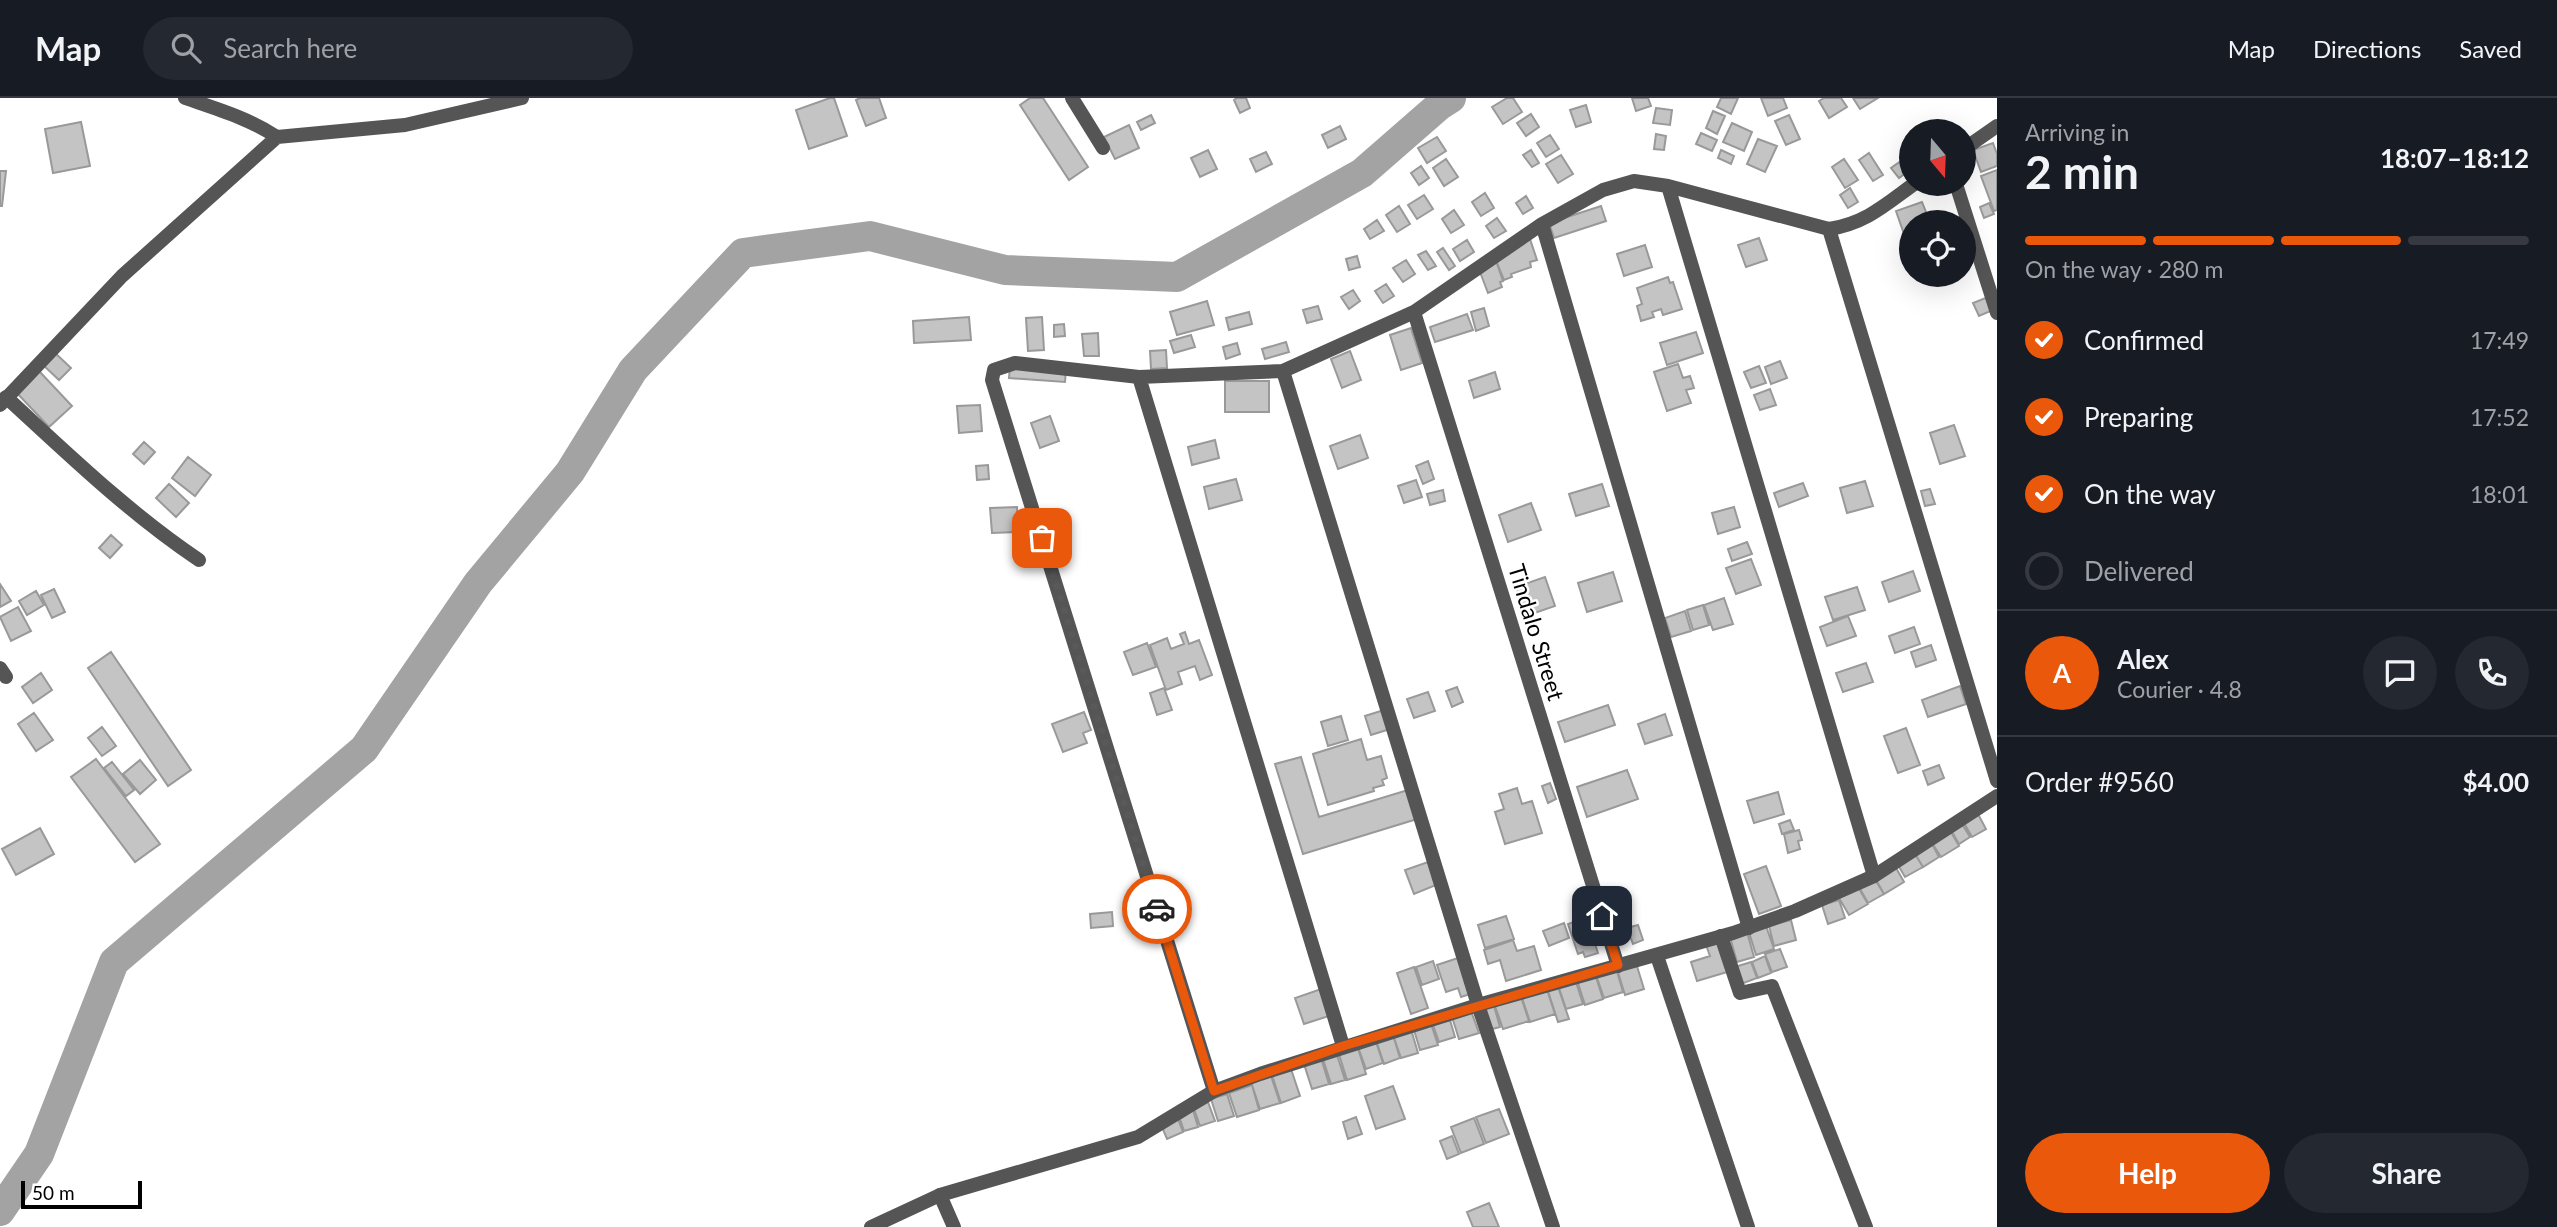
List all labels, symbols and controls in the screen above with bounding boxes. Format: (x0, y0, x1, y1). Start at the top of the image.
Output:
search box (143, 17, 633, 80)
text: Map (35, 28, 101, 68)
icon: search (167, 29, 205, 67)
text: Search here (223, 32, 357, 64)
text: Map (2228, 34, 2275, 63)
text: Directions (2313, 34, 2421, 63)
text: Saved (2459, 34, 2522, 63)
text: Arriving in (2025, 118, 2129, 146)
north arrow (1899, 119, 1976, 196)
map controls (1899, 119, 1976, 287)
text: 18:07–18:12 (2380, 142, 2529, 174)
text: 2 min (2025, 144, 2139, 199)
button: locate (1899, 210, 1976, 287)
text: On the way · 280 m (2025, 255, 2224, 283)
icon: check (2025, 321, 2063, 359)
text: Confirmed (2084, 324, 2204, 356)
text: 17:49 (2470, 326, 2529, 354)
icon: check (2025, 398, 2063, 436)
text: Preparing (2084, 401, 2193, 433)
text: 17:52 (2470, 403, 2529, 431)
icon: check (2025, 475, 2063, 513)
text: On the way (2084, 478, 2216, 510)
text: 18:01 (2470, 480, 2529, 508)
pin (1012, 508, 1072, 568)
icon: bag (1023, 519, 1061, 557)
text: Delivered (2084, 555, 2194, 587)
street label: Tindalo Street (1503, 560, 1571, 704)
button: chat (2363, 636, 2437, 710)
button: phone (2455, 636, 2529, 710)
text: Alex (2117, 643, 2169, 675)
text: A (2053, 657, 2071, 689)
text: Courier · 4.8 (2117, 675, 2242, 703)
text: Order #9560 (2025, 766, 2174, 798)
text: $4.00 (2463, 766, 2529, 798)
courier (1122, 874, 1192, 944)
pin (1572, 886, 1632, 946)
icon: car (1138, 890, 1176, 928)
icon: home (1583, 897, 1621, 935)
button: Help (2025, 1133, 2270, 1213)
button: Share (2284, 1133, 2529, 1213)
scale bar (21, 1178, 142, 1210)
text: 50 m (32, 1181, 75, 1204)

